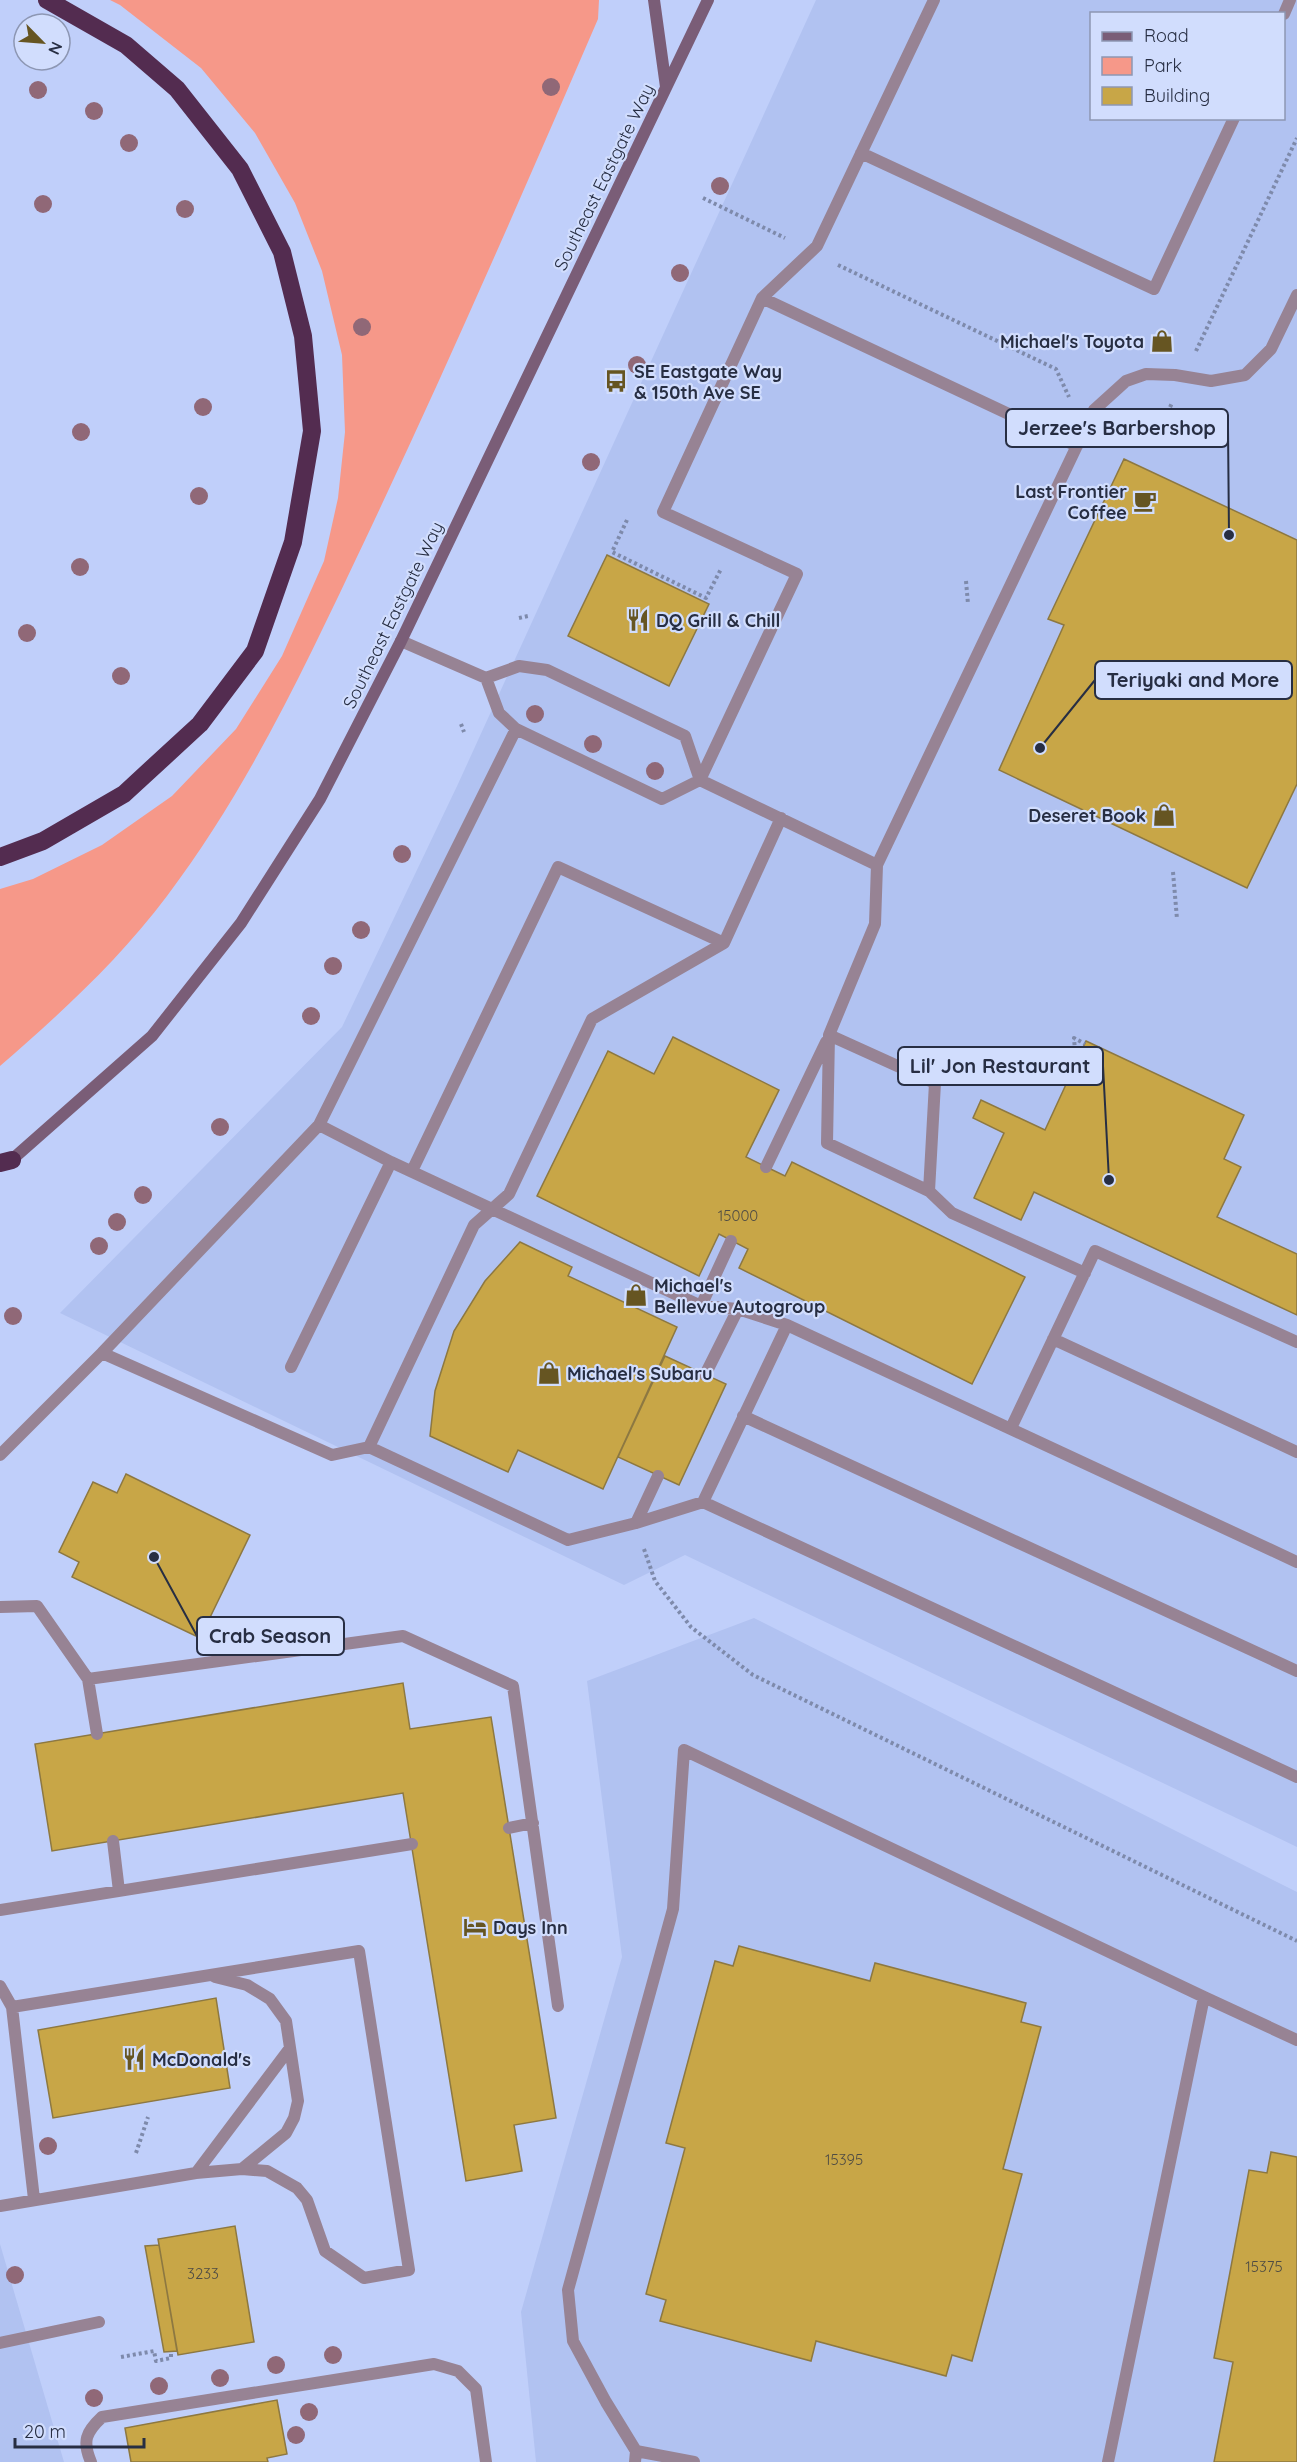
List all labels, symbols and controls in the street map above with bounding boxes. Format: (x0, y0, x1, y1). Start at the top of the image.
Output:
north arrow (12, 12, 72, 72)
legend (1090, 12, 1285, 120)
text: Road (1144, 24, 1189, 47)
text: N (44, 39, 67, 58)
text: Park (1144, 54, 1182, 77)
street label: Southeast Eastgate Way (549, 80, 659, 274)
text: Building (1144, 84, 1210, 107)
shop icon: Michael's Toyota (1149, 328, 1175, 354)
place label: Michael's Toyota (1000, 330, 1144, 353)
place label: SE Eastgate Way & 150th Ave SE (634, 360, 782, 404)
bus stop icon: SE Eastgate Way & 150th Ave SE (603, 368, 629, 394)
callout: Jerzee's Barbershop (1006, 409, 1228, 447)
text: Jerzee's Barbershop (1018, 415, 1216, 440)
place label: Last Frontier Coffee (1015, 480, 1127, 524)
cafe icon: Last Frontier Coffee (1132, 488, 1158, 514)
street label: Southeast Eastgate Way (338, 518, 448, 712)
restaurant icon: DQ Grill & Chill (625, 607, 651, 633)
place label: DQ Grill & Chill (656, 609, 780, 632)
callout: Teriyaki and More (1095, 661, 1292, 699)
text: Teriyaki and More (1107, 667, 1279, 692)
shop icon: Deseret Book (1151, 802, 1177, 828)
place label: Deseret Book (1028, 804, 1146, 827)
callout: Lil' Jon Restaurant (898, 1047, 1103, 1085)
text: Lil' Jon Restaurant (910, 1053, 1090, 1078)
house number: 15000 (718, 1206, 758, 1225)
place label: Michael's Bellevue Autogroup (654, 1274, 825, 1318)
shop icon: Michael's Bellevue Autogroup (623, 1282, 649, 1308)
shop icon: Michael's Subaru (536, 1360, 562, 1386)
place label: Michael's Subaru (567, 1362, 713, 1385)
callout: Crab Season (197, 1617, 344, 1655)
text: Crab Season (209, 1623, 331, 1648)
hotel icon: Days Inn (462, 1914, 488, 1940)
place label: Days Inn (493, 1916, 568, 1939)
restaurant icon: McDonald's (121, 2046, 147, 2072)
place label: McDonald's (152, 2048, 251, 2071)
house number: 15395 (825, 2150, 863, 2169)
house number: 15375 (1245, 2257, 1283, 2276)
house number: 3233 (187, 2264, 219, 2283)
scale bar (15, 2411, 144, 2449)
text: 20 m (24, 2420, 66, 2443)

